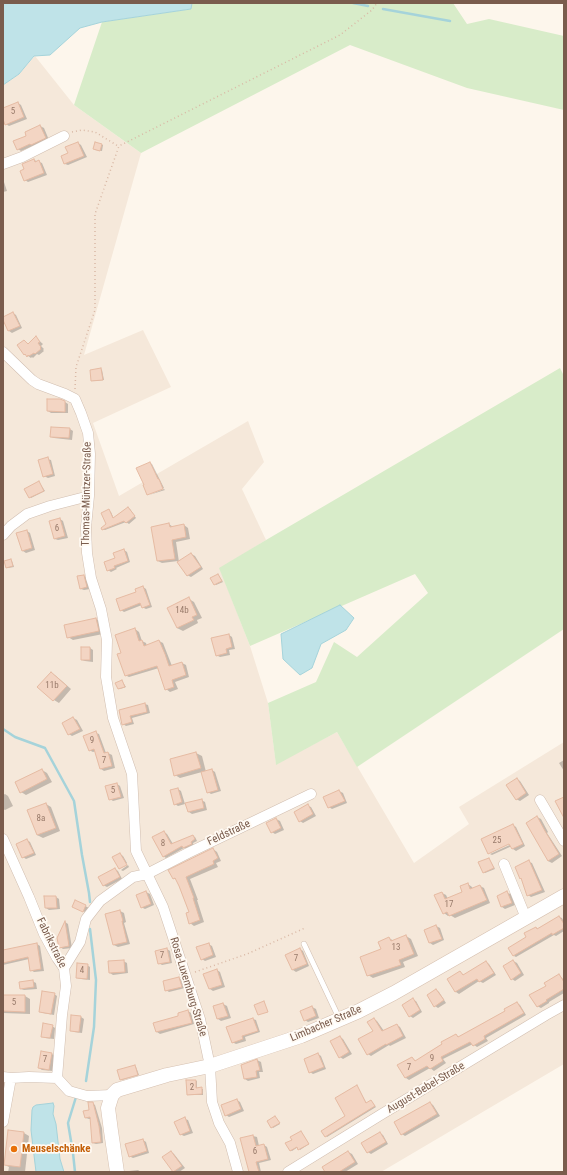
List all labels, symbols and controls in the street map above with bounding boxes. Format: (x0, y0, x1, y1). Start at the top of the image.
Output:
house number: 5 (11, 107, 15, 117)
street label: Thomas-Müntzer-Straße (79, 442, 95, 546)
house number: 6 (55, 524, 59, 534)
house number: 14b (175, 606, 189, 616)
house number: 11b (45, 681, 59, 691)
house number: 9 (90, 736, 94, 746)
house number: 7 (102, 756, 106, 766)
house number: 5 (111, 786, 115, 796)
house number: 8a (37, 814, 45, 824)
street label: Feldstraße (205, 817, 253, 849)
house number: 25 (493, 836, 501, 846)
house number: 8 (161, 839, 165, 849)
house number: 17 (445, 900, 453, 910)
street label: Fabrikstraße (33, 916, 69, 970)
street label: Rosa-Luxemburg-Straße (167, 936, 209, 1038)
house number: 13 (392, 943, 400, 953)
house number: 7 (160, 951, 164, 961)
house number: 7 (294, 954, 298, 964)
house number: 4 (80, 966, 84, 976)
house number: 5 (12, 998, 16, 1008)
street label: Limbacher Straße (288, 1003, 364, 1045)
house number: 9 (430, 1054, 434, 1064)
house number: 7 (43, 1055, 47, 1065)
street label: August-Bebel-Straße (385, 1060, 467, 1116)
house number: 7 (407, 1063, 411, 1073)
house number: 2 (190, 1083, 194, 1093)
place label: Meuselschänke (22, 1142, 91, 1156)
marker: Meuselschänke (9, 1144, 19, 1154)
house number: 6 (253, 1147, 257, 1157)

